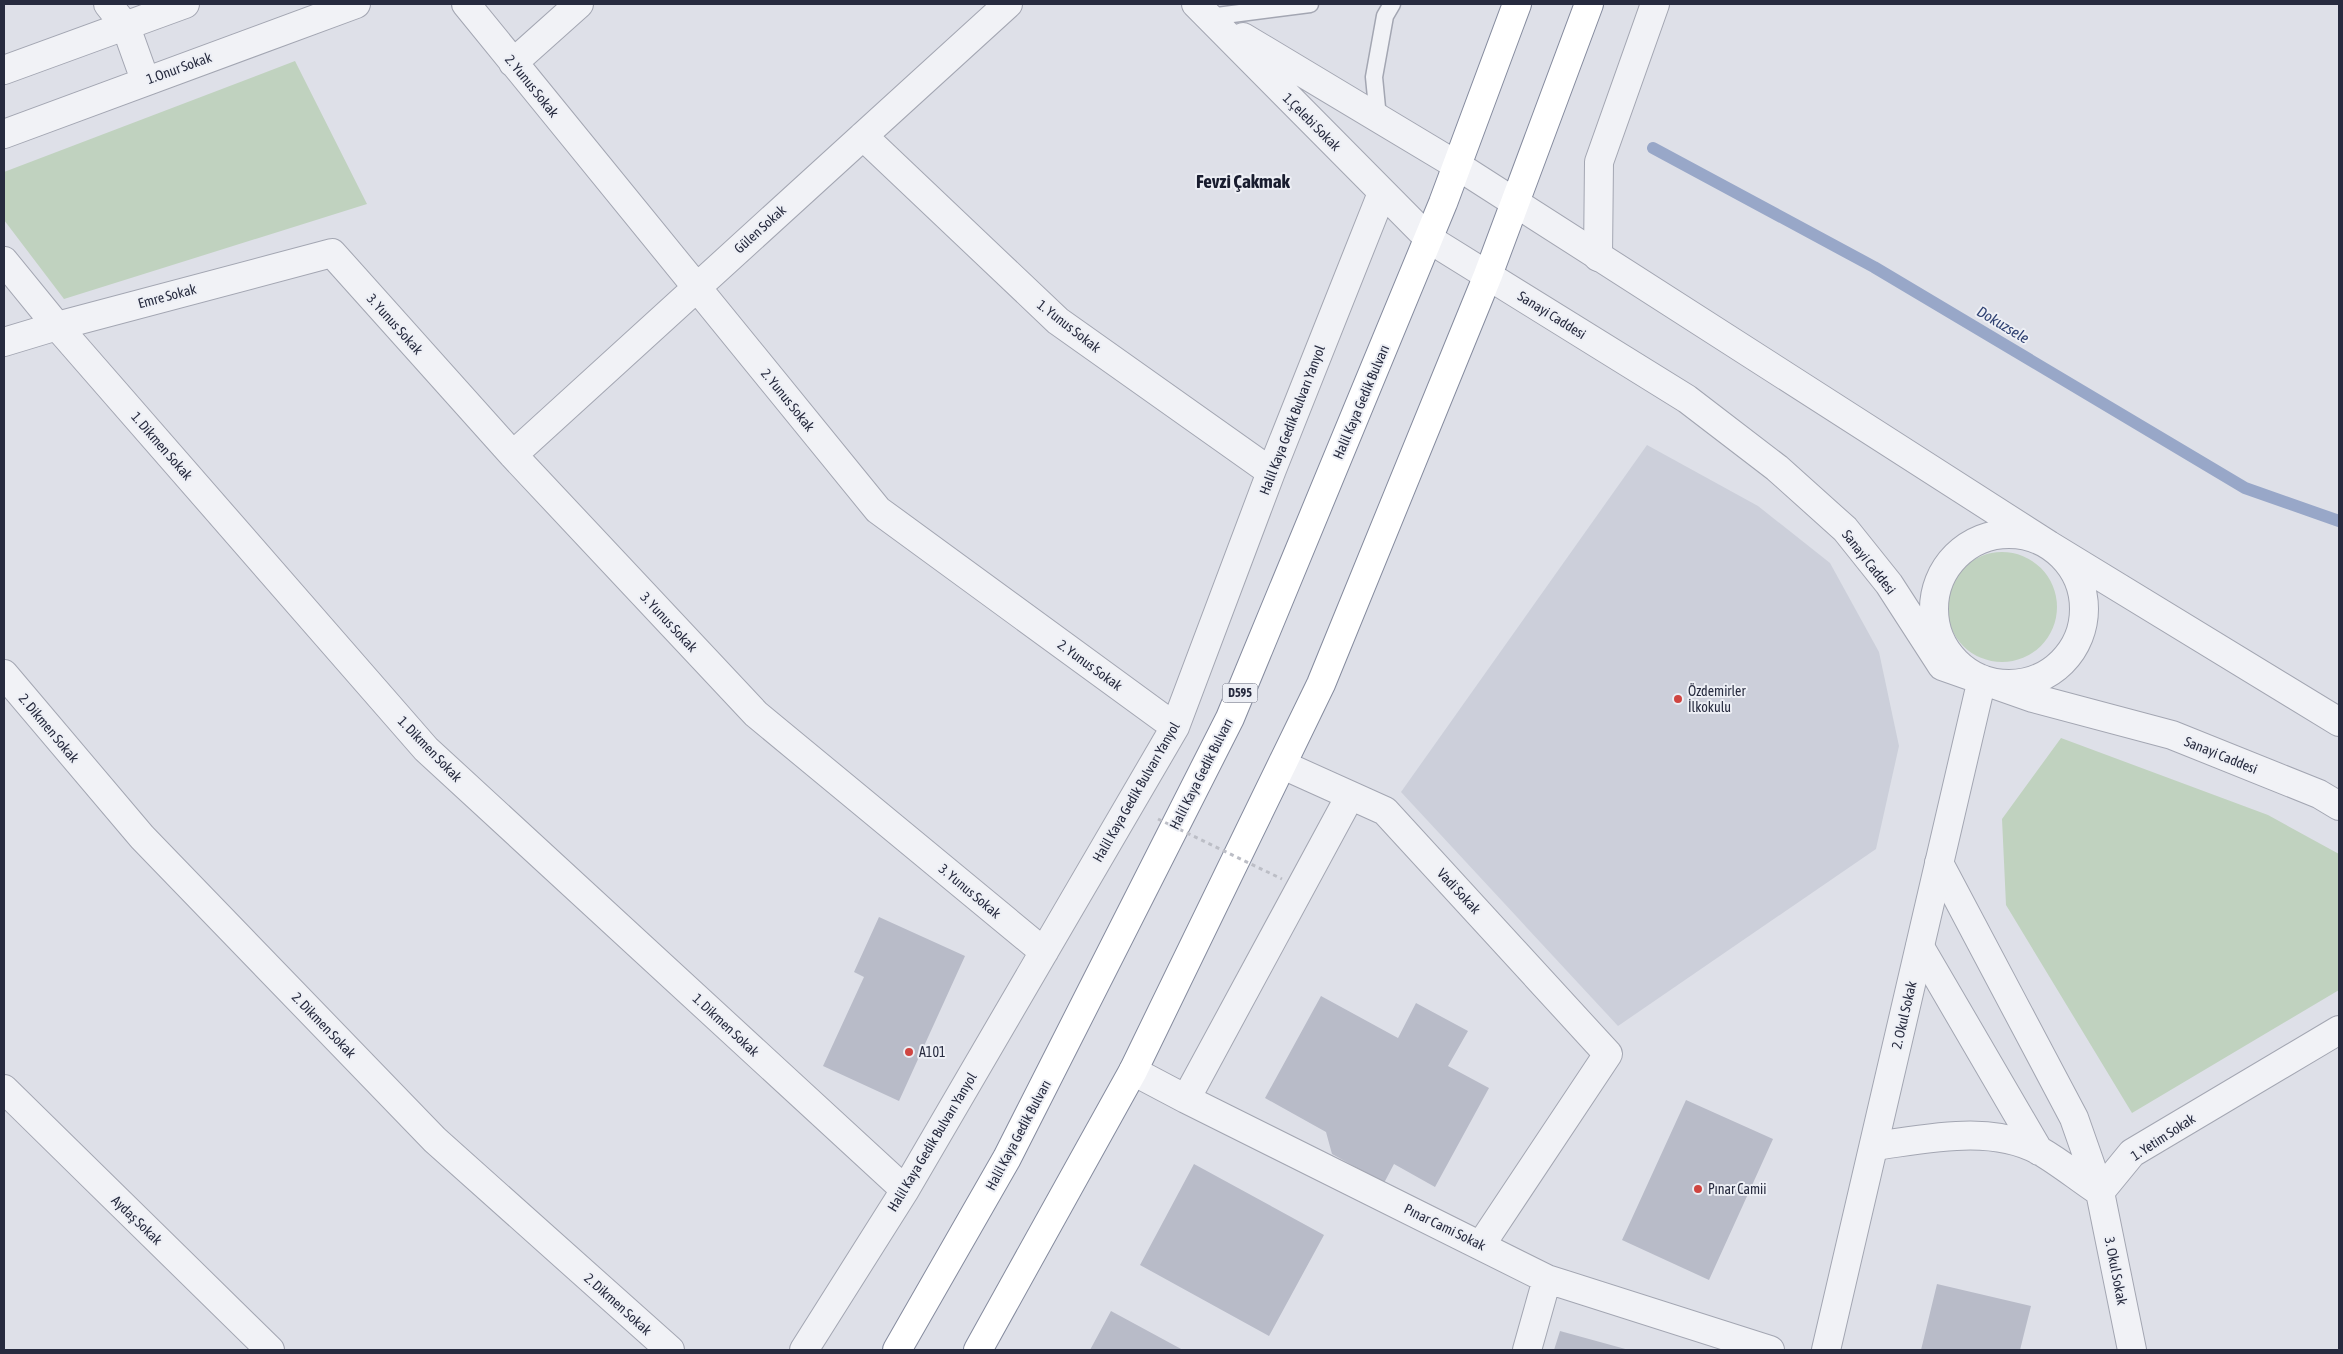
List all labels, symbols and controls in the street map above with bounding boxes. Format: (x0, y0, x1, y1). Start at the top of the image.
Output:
street label: 1.Onur Sokak (144, 49, 214, 87)
street label: 2. Yunus Sokak (502, 52, 562, 120)
street label: 1.Çelebi Sokak (1280, 90, 1344, 154)
district label: Fevzi Çakmak (1196, 170, 1291, 192)
street label: Gülen Sokak (731, 202, 789, 256)
street label: Emre Sokak (136, 281, 198, 311)
street label: Sanayi Caddesi (1515, 288, 1589, 342)
street label: 3. Yunus Sokak (364, 291, 426, 357)
street label: 1. Yunus Sokak (1034, 296, 1104, 356)
water label: Dokuzsele (1974, 303, 2032, 347)
street label: Halil Kaya Gedik Bulvarı Yanyol (1256, 343, 1328, 497)
street label: Halil Kaya Gedik Bulvarı (1330, 343, 1392, 461)
street label: 2. Yunus Sokak (758, 366, 818, 434)
street label: 1. Dikmen Sokak (128, 409, 196, 483)
street label: Sanayi Caddesi (1839, 527, 1899, 597)
street label: 3. Yunus Sokak (637, 589, 701, 655)
street label: 2. Yunus Sokak (1055, 636, 1125, 694)
place label: Özdemirler İlkokulu (1688, 683, 1746, 715)
road number: D595 (1222, 684, 1258, 702)
street label: 2. Dikmen Sokak (16, 690, 82, 766)
marker: Özdemirler İlkokulu (1672, 693, 1684, 705)
street label: 1. Dikmen Sokak (395, 713, 465, 785)
street label: Halil Kaya Gedik Bulvarı (1166, 716, 1236, 832)
street label: Halil Kaya Gedik Bulvarı Yanyol (1089, 719, 1183, 865)
street label: Sanayi Caddesi (2182, 733, 2260, 777)
street label: 3. Yunus Sokak (936, 861, 1004, 921)
street label: Vadi Sokak (1434, 865, 1484, 917)
street label: 2. Okul Sokak (1888, 980, 1920, 1050)
street label: 2. Dikmen Sokak (289, 989, 359, 1061)
street label: 1. Dikmen Sokak (690, 990, 762, 1060)
place label: A101 (919, 1044, 946, 1060)
marker: A101 (903, 1046, 915, 1058)
street label: Halil Kaya Gedik Bulvarı Yanyol (884, 1070, 980, 1214)
street label: Halil Kaya Gedik Bulvarı (982, 1077, 1054, 1193)
street label: 1. Yetim Sokak (2128, 1110, 2198, 1164)
place label: Pınar Camii (1708, 1181, 1766, 1197)
marker: Pınar Camii (1692, 1183, 1704, 1195)
street label: Aydaş Sokak (108, 1192, 166, 1248)
street label: Pınar Cami Sokak (1402, 1200, 1488, 1254)
street label: 3. Okul Sokak (2102, 1236, 2130, 1306)
street label: 2. Dikmen Sokak (581, 1270, 655, 1338)

